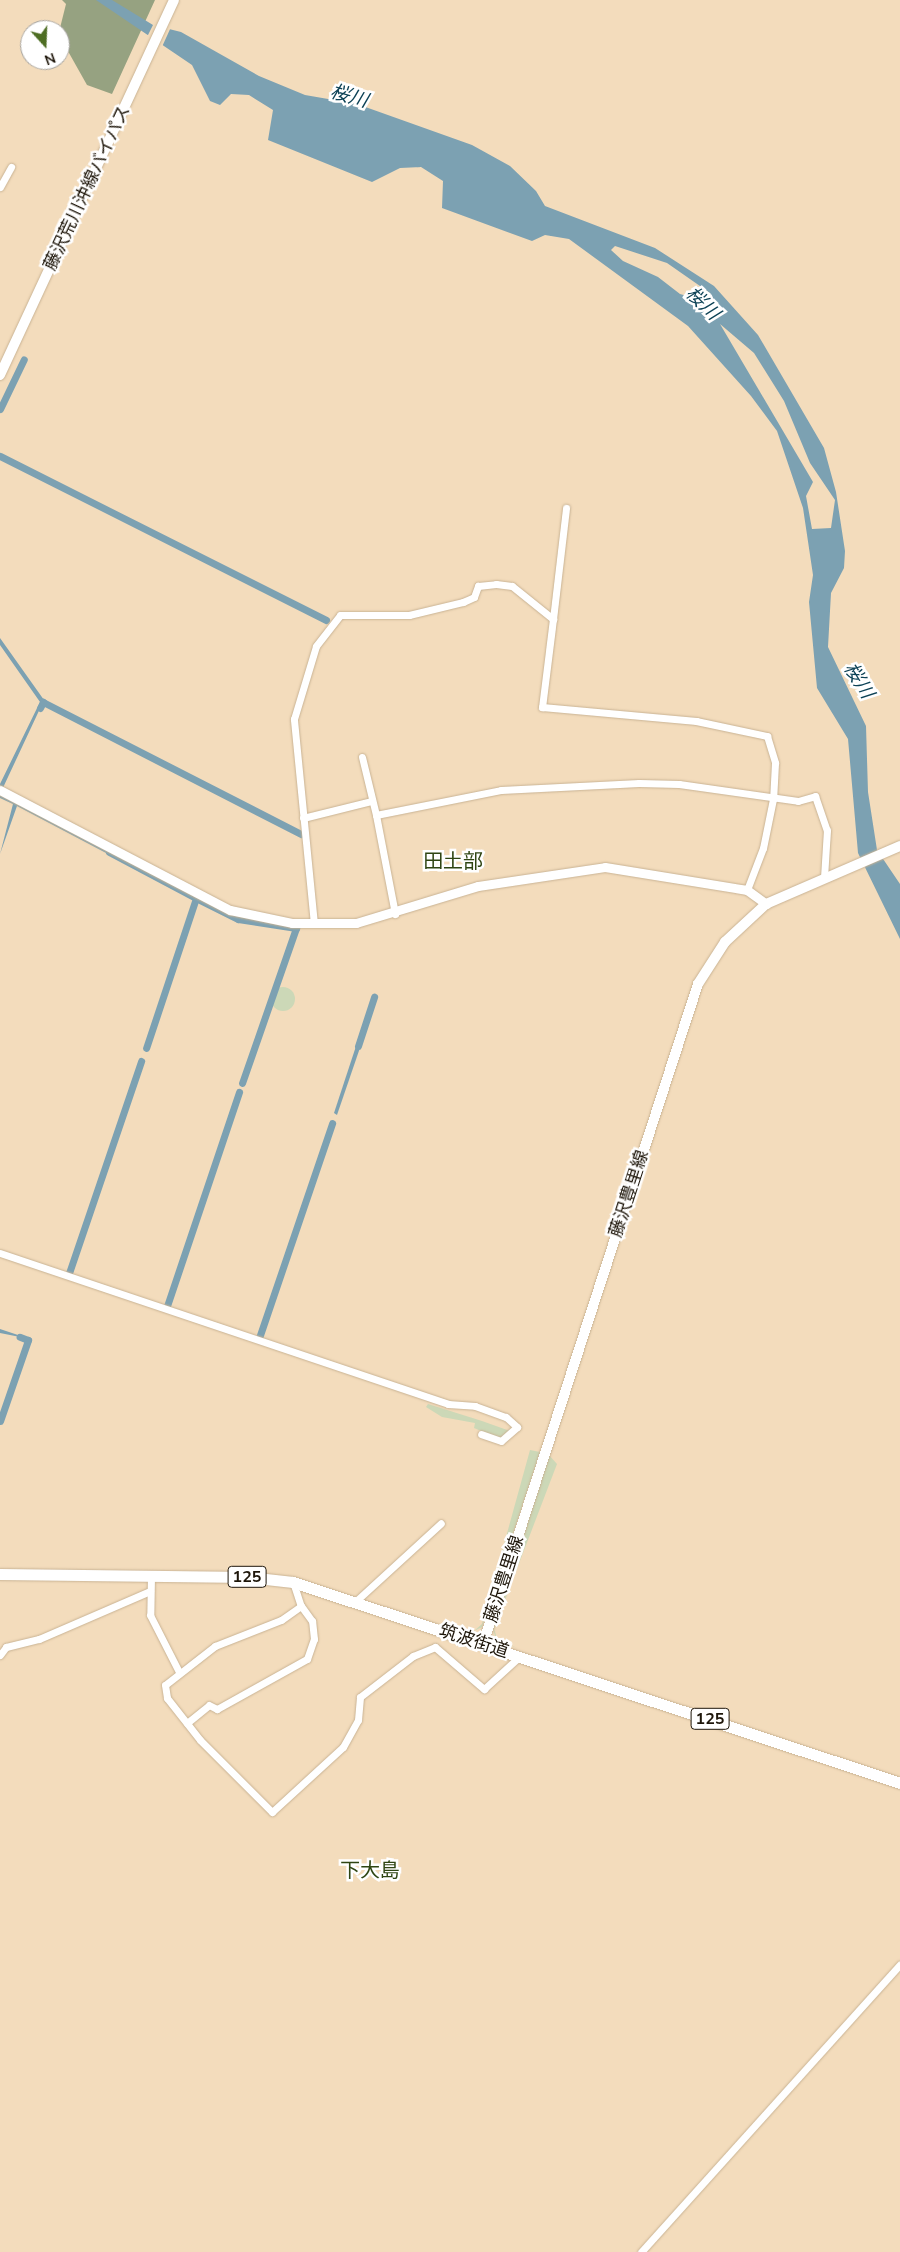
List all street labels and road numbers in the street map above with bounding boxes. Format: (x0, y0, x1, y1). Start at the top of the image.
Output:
street label: 藤沢荒川沖線バイパス (39, 102, 135, 274)
street label: 藤沢豊里線 (605, 1148, 653, 1240)
street label: 藤沢豊里線 (480, 1533, 528, 1625)
road number: 125 (227, 1564, 267, 1590)
street label: 筑波街道 (436, 1620, 512, 1662)
road number: 125 (690, 1706, 730, 1732)

